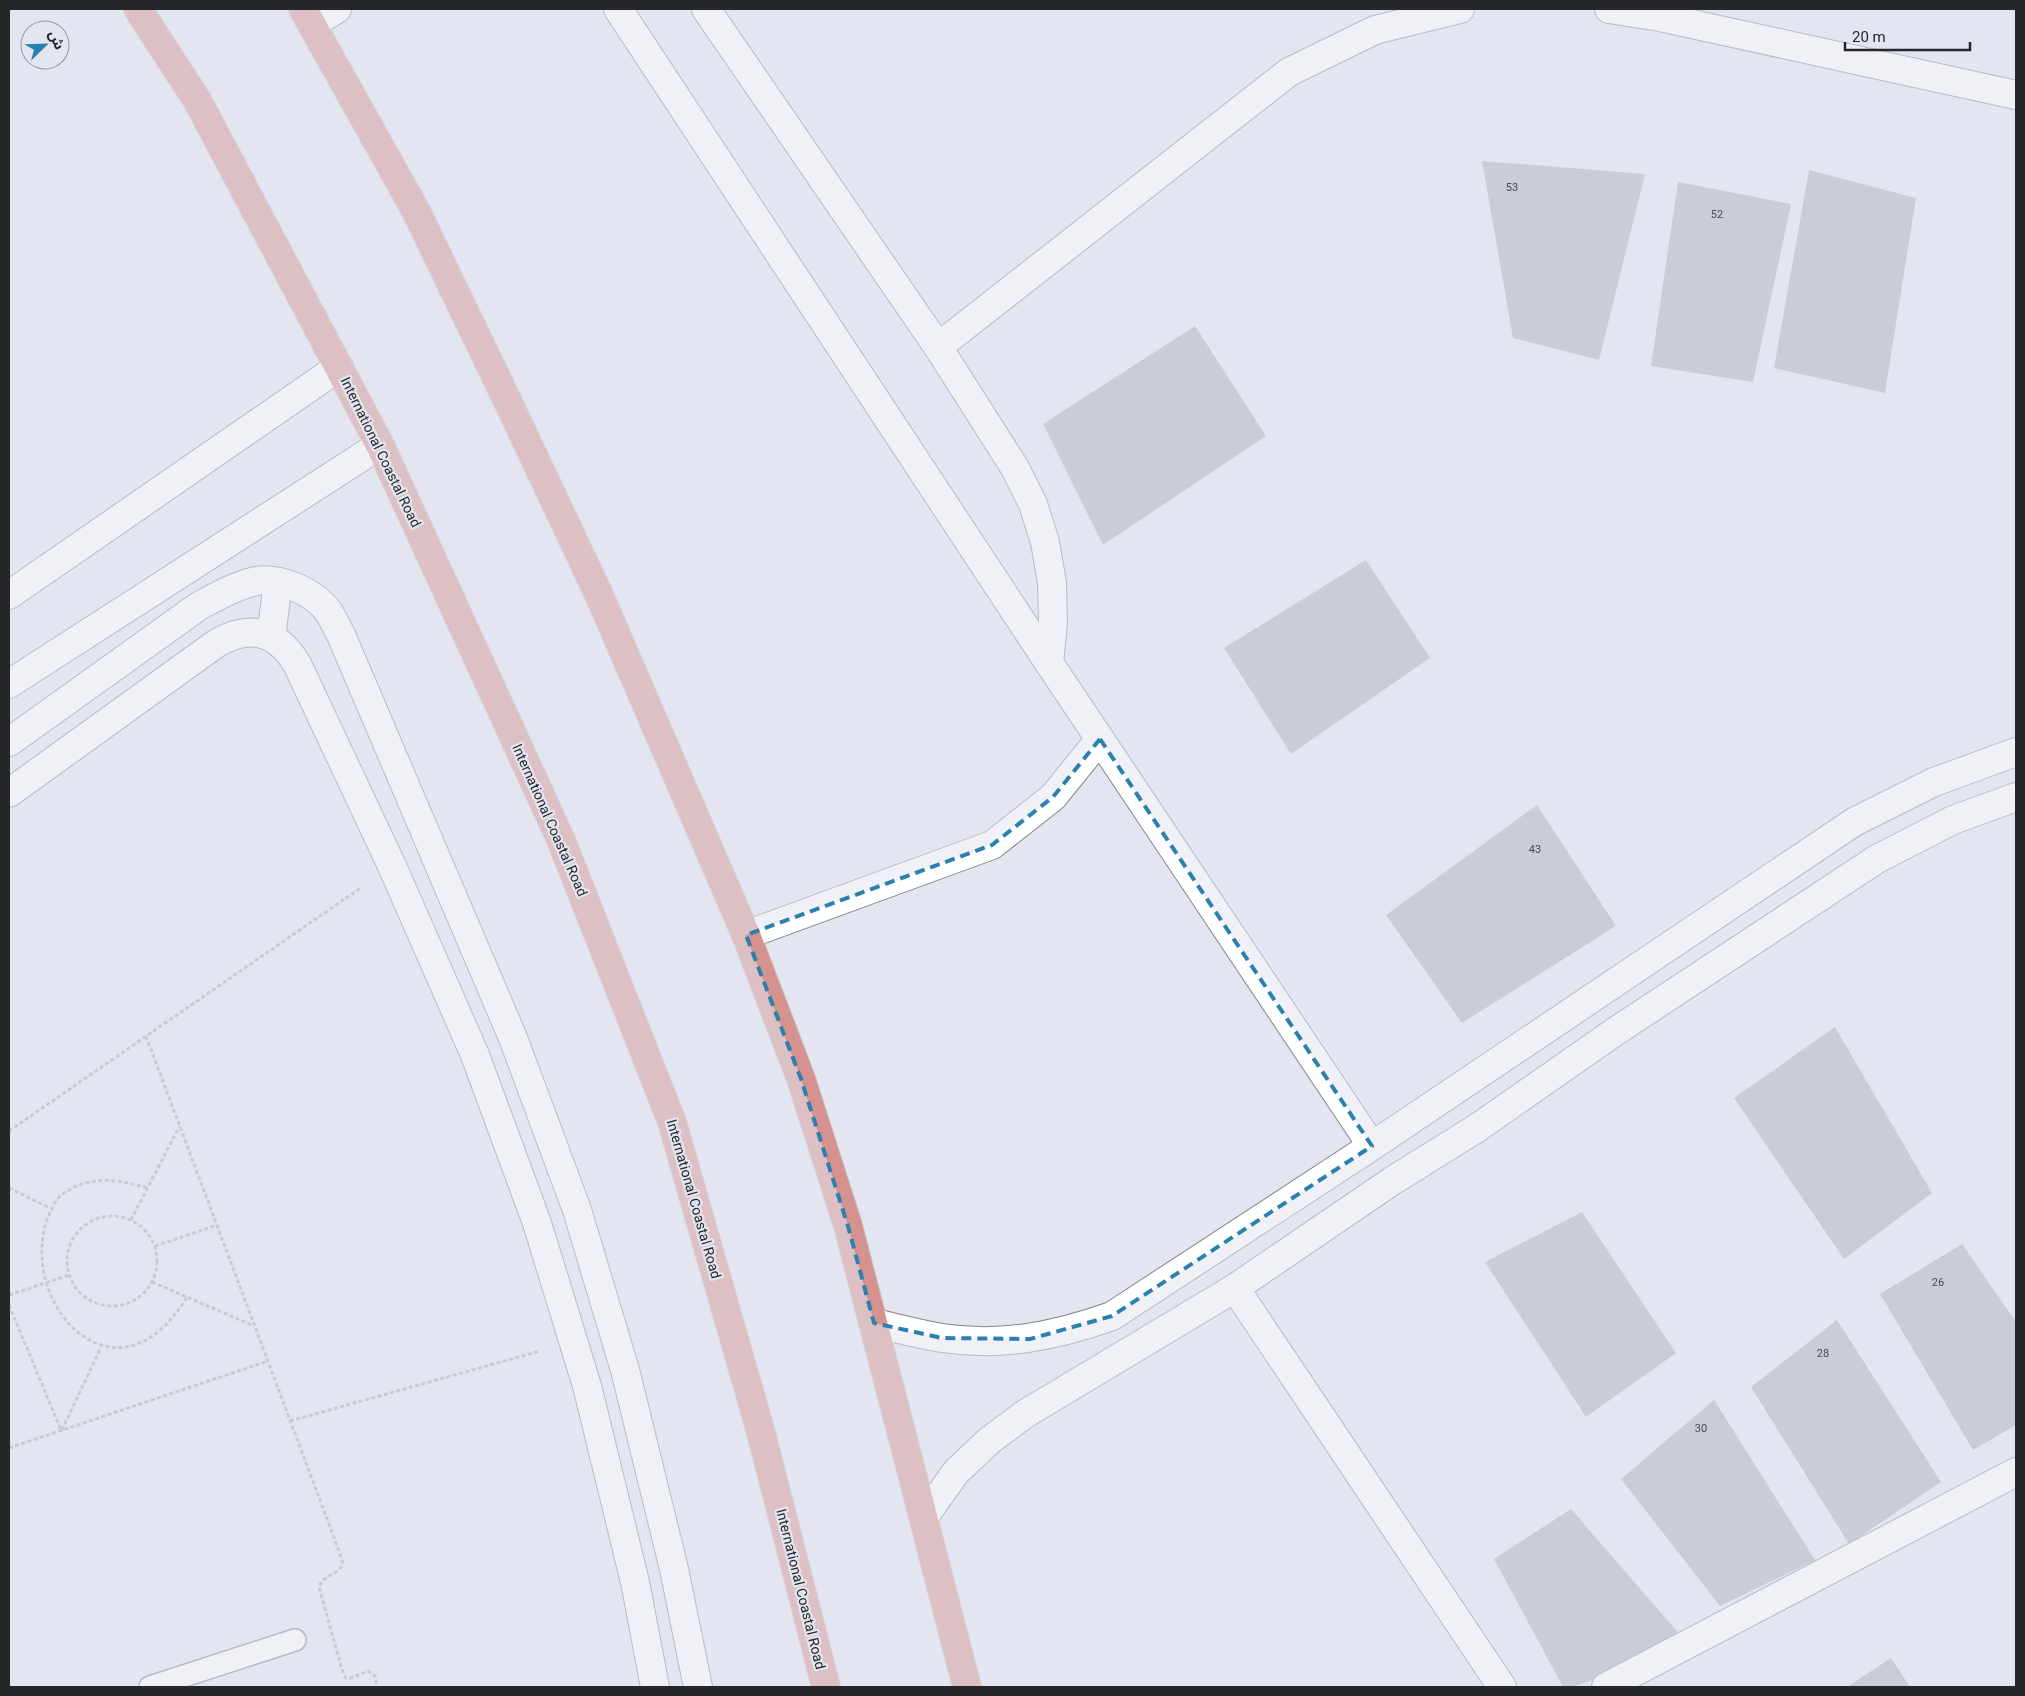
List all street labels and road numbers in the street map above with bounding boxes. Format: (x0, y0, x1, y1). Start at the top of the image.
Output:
street label: International Coastal Road (338, 374, 424, 530)
street label: International Coastal Road (509, 741, 591, 899)
street label: International Coastal Road (664, 1118, 724, 1280)
street label: International Coastal Road (773, 1507, 829, 1671)

